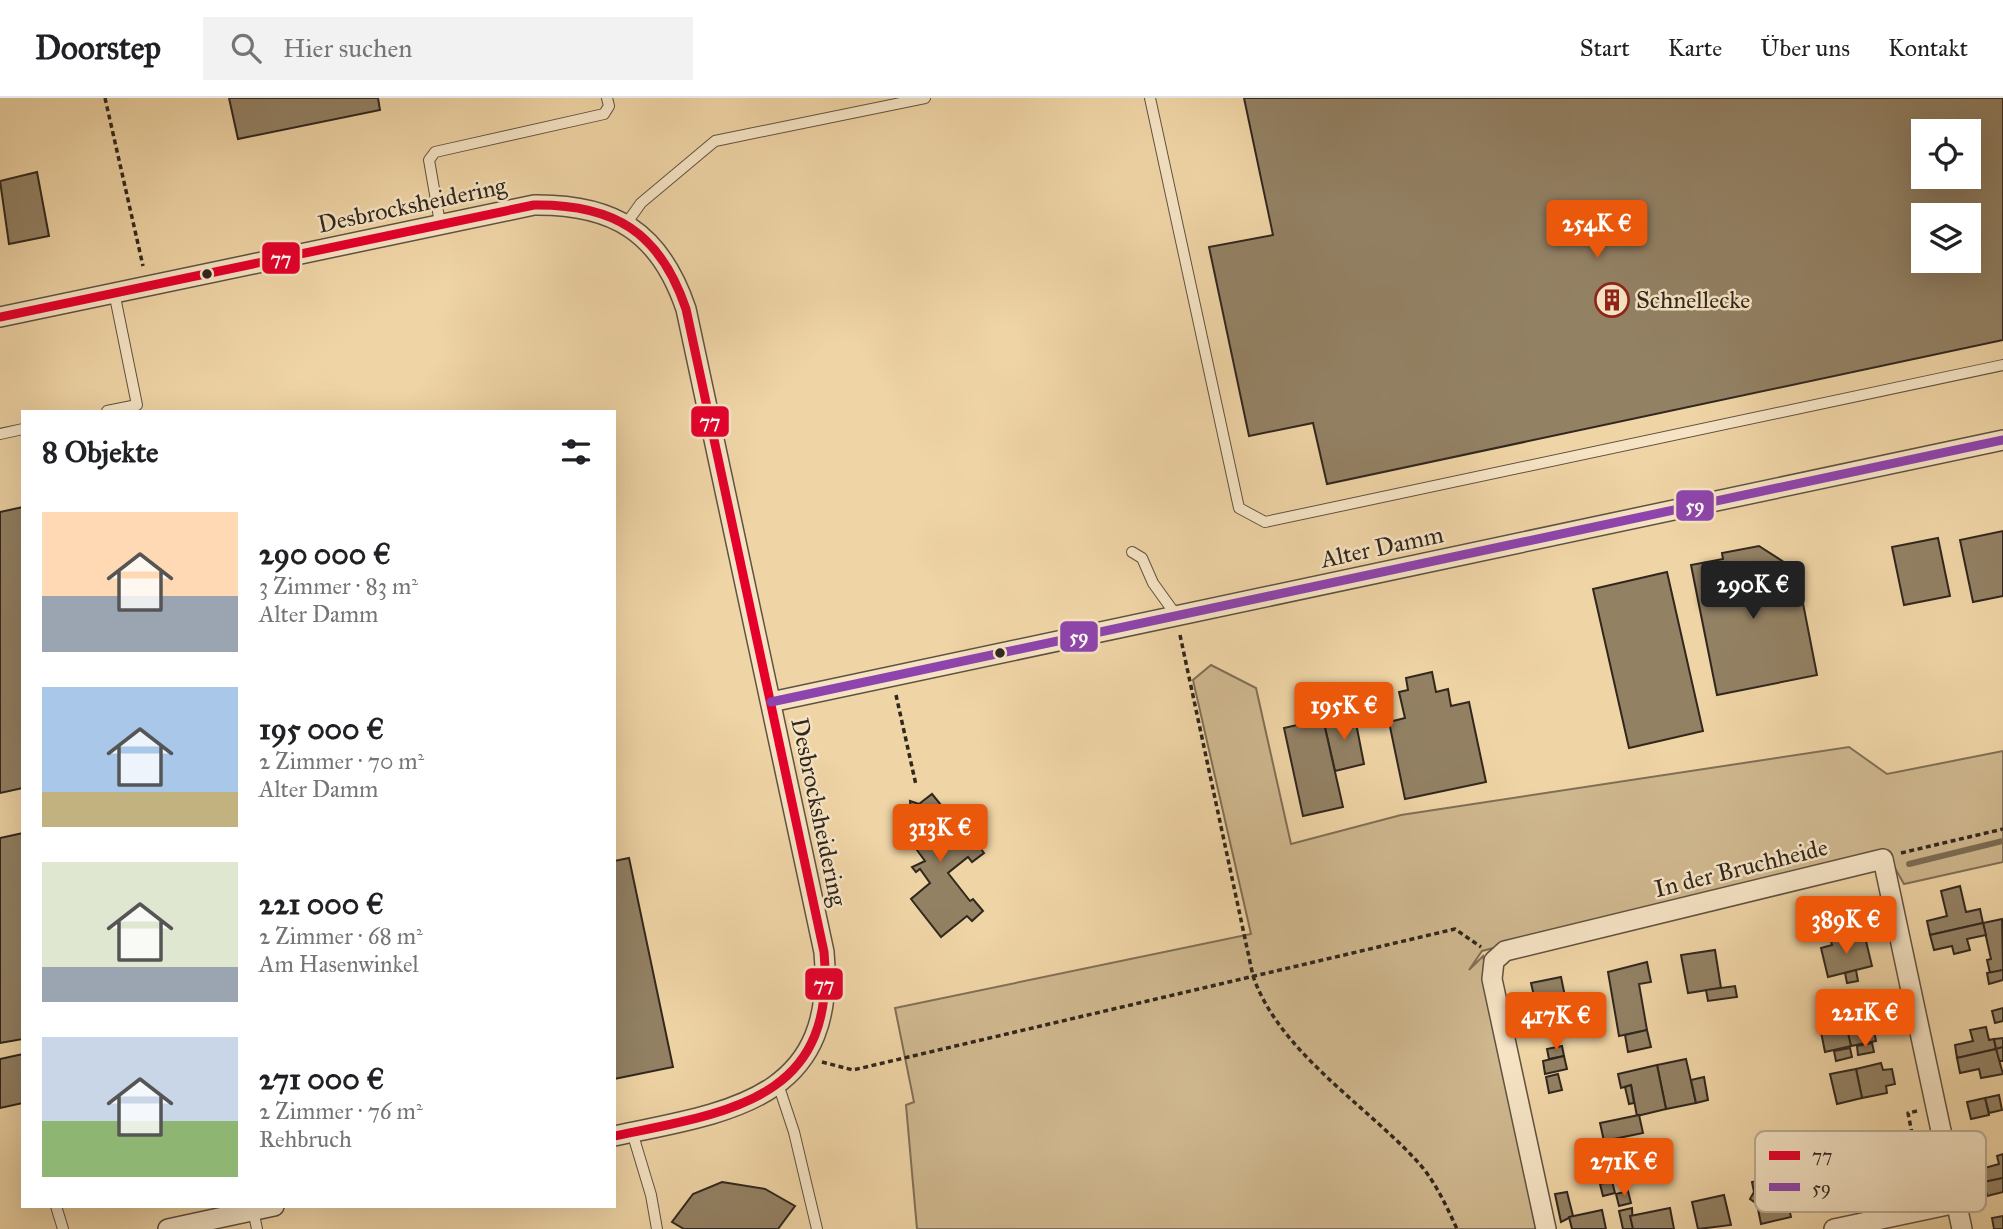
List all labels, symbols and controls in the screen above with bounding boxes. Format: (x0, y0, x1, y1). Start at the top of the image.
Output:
search box (203, 17, 693, 80)
text: Doorstep (35, 28, 161, 68)
icon: search (227, 29, 265, 67)
text: Hier suchen (283, 32, 412, 64)
text: Start (1580, 33, 1630, 63)
text: Karte (1668, 33, 1722, 63)
text: Über uns (1760, 33, 1850, 63)
text: Kontakt (1888, 33, 1968, 63)
map controls (1911, 119, 1981, 273)
button: locate (1911, 119, 1981, 189)
street label: Desbrocksheidering (315, 170, 510, 240)
pin: 254K € (1540, 200, 1654, 260)
button: layers (1911, 203, 1981, 273)
text: 254K € (1562, 209, 1632, 237)
line badge: 77 (261, 241, 301, 275)
text: 77 (271, 247, 291, 270)
unlabelled marker (200, 267, 214, 281)
building icon: Schnellecke (1593, 281, 1631, 319)
place label: Schnellecke (1636, 285, 1750, 315)
line badge: 77 (690, 405, 730, 438)
text: 77 (700, 410, 720, 433)
icon: filters (557, 433, 595, 471)
text: 8 Objekte (42, 434, 159, 470)
line badge: 59 (1675, 489, 1715, 522)
text: 59 (1685, 494, 1705, 518)
street label: Alter Damm (1317, 519, 1446, 575)
text: 290 000 € (259, 536, 391, 572)
icon: home (98, 540, 182, 624)
pin: 290K € (1696, 561, 1810, 621)
text: 290K € (1717, 570, 1789, 598)
text: 3 Zimmer · 83 m² (259, 572, 418, 600)
text: Alter Damm (259, 600, 378, 628)
line badge: 59 (1059, 620, 1099, 653)
text: 59 (1069, 625, 1089, 649)
unlabelled marker (993, 646, 1007, 660)
pin: 195K € (1287, 682, 1401, 742)
text: 195K € (1310, 691, 1378, 719)
text: 195 000 € (259, 711, 384, 747)
icon: home (98, 715, 182, 799)
street label: Desbrocksheidering (784, 715, 854, 910)
text: 2 Zimmer · 70 m² (259, 747, 424, 775)
text: Alter Damm (259, 775, 378, 803)
pin: 313K € (883, 804, 997, 864)
text: 313K € (909, 813, 971, 841)
street label: In der Bruchheide (1651, 832, 1831, 904)
text: 221 000 € (259, 886, 384, 922)
icon: home (98, 890, 182, 974)
pin: 389K € (1789, 896, 1903, 956)
text: 389K € (1812, 905, 1881, 933)
text: 2 Zimmer · 68 m² (259, 922, 423, 950)
text: Am Hasenwinkel (259, 950, 419, 978)
line badge: 77 (804, 967, 844, 1001)
text: 77 (814, 973, 834, 996)
pin: 221K € (1808, 990, 1922, 1049)
pin: 417K € (1499, 992, 1613, 1052)
text: 221K € (1832, 998, 1898, 1026)
text: 417K € (1521, 1001, 1591, 1029)
text: 271 000 € (259, 1061, 384, 1097)
icon: home (98, 1065, 182, 1149)
text: 2 Zimmer · 76 m² (259, 1097, 423, 1125)
text: Rehbruch (259, 1125, 352, 1153)
legend (1755, 1131, 1986, 1212)
pin: 271K € (1567, 1138, 1681, 1198)
text: 77 (1812, 1144, 1832, 1167)
text: 271K € (1590, 1147, 1658, 1175)
text: 59 (1812, 1176, 1831, 1199)

